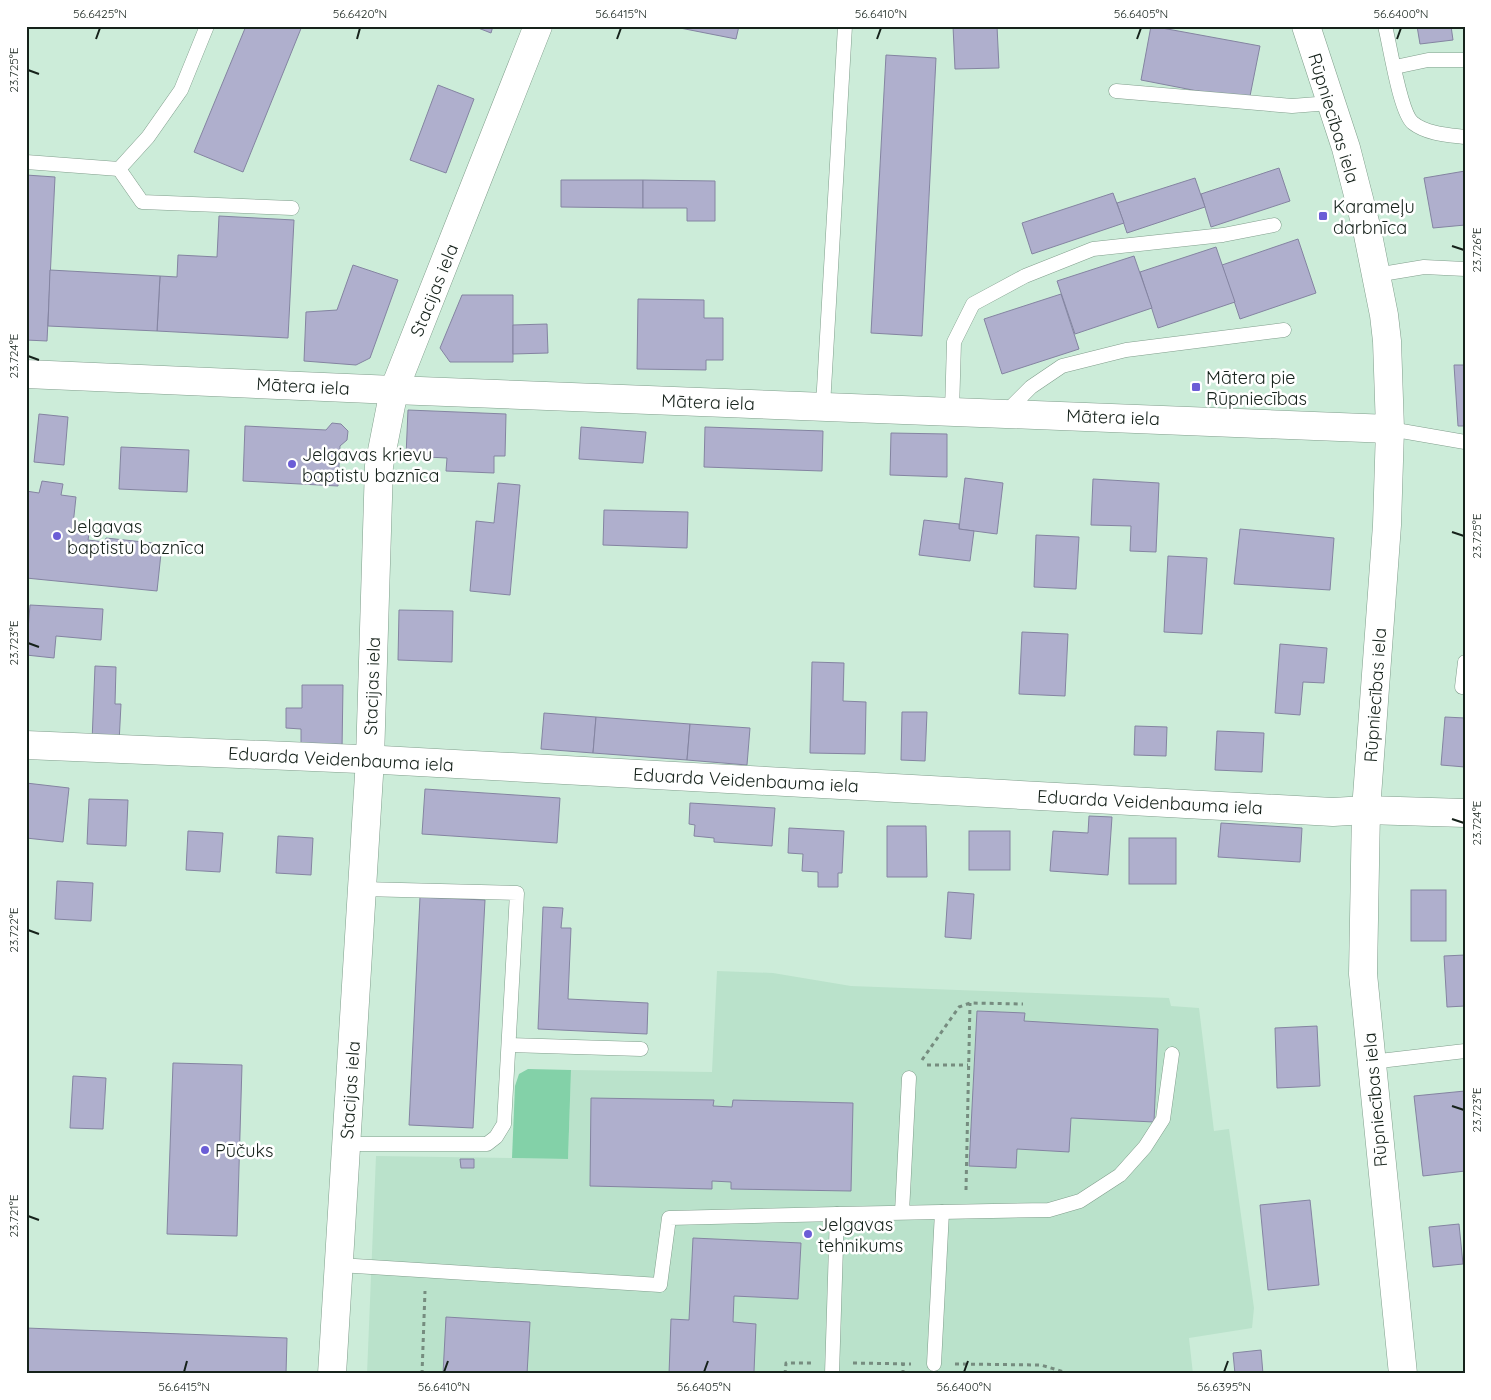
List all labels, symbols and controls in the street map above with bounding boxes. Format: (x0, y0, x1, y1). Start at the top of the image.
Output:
text: 56.6425°N (73, 6, 127, 21)
text: 56.6420°N (333, 6, 387, 21)
text: 56.6415°N (595, 6, 647, 21)
text: 56.6410°N (855, 6, 907, 21)
text: 56.6405°N (1114, 6, 1168, 21)
text: 56.6400°N (1373, 6, 1429, 21)
text: 23.725°E (6, 47, 21, 93)
street label: Rūpniecības iela (1303, 50, 1365, 186)
place label: Karameļu darbnīca (1333, 195, 1415, 239)
marker: Karameļu darbnīca (1317, 210, 1329, 222)
text: 23.726°E (1469, 227, 1484, 273)
street label: Stacijas iela (405, 240, 463, 340)
text: 23.724°E (6, 333, 21, 378)
place label: Mātera pie Rūpniecības (1206, 366, 1307, 410)
street label: Mātera iela (256, 372, 350, 400)
marker: Mātera pie Rūpniecības (1190, 381, 1202, 393)
street label: Mātera iela (661, 389, 755, 415)
street label: Mātera iela (1066, 404, 1160, 430)
place label: Jelgavas krievu baptistu baznīca (302, 443, 439, 487)
marker: Jelgavas krievu baptistu baznīca (286, 458, 298, 470)
text: 23.725°E (1469, 513, 1484, 559)
place label: Jelgavas baptistu baznīca (67, 515, 204, 559)
marker: Jelgavas baptistu baznīca (51, 530, 63, 542)
text: 23.723°E (6, 620, 21, 666)
street label: Rūpniecības iela (1359, 627, 1391, 763)
street label: Stacijas iela (359, 636, 385, 736)
street label: Eduarda Veidenbauma iela (228, 742, 454, 776)
street label: Eduarda Veidenbauma iela (633, 763, 859, 797)
street label: Eduarda Veidenbauma iela (1037, 785, 1263, 819)
text: 23.724°E (1469, 800, 1484, 845)
text: 23.722°E (6, 907, 21, 953)
street label: Rūpniecības iela (1358, 1032, 1392, 1168)
street label: Stacijas iela (335, 1040, 365, 1140)
text: 23.723°E (1469, 1087, 1484, 1133)
place label: Pūčuks (215, 1139, 273, 1162)
marker: Pūčuks (199, 1144, 211, 1156)
text: 23.721°E (6, 1194, 21, 1238)
place label: Jelgavas tehnikums (818, 1213, 903, 1257)
marker: Jelgavas tehnikums (802, 1228, 814, 1240)
text: 56.6415°N (158, 1379, 210, 1394)
text: 56.6410°N (418, 1379, 470, 1394)
text: 56.6405°N (677, 1379, 731, 1394)
text: 56.6400°N (936, 1379, 992, 1394)
text: 56.6395°N (1197, 1379, 1251, 1394)

